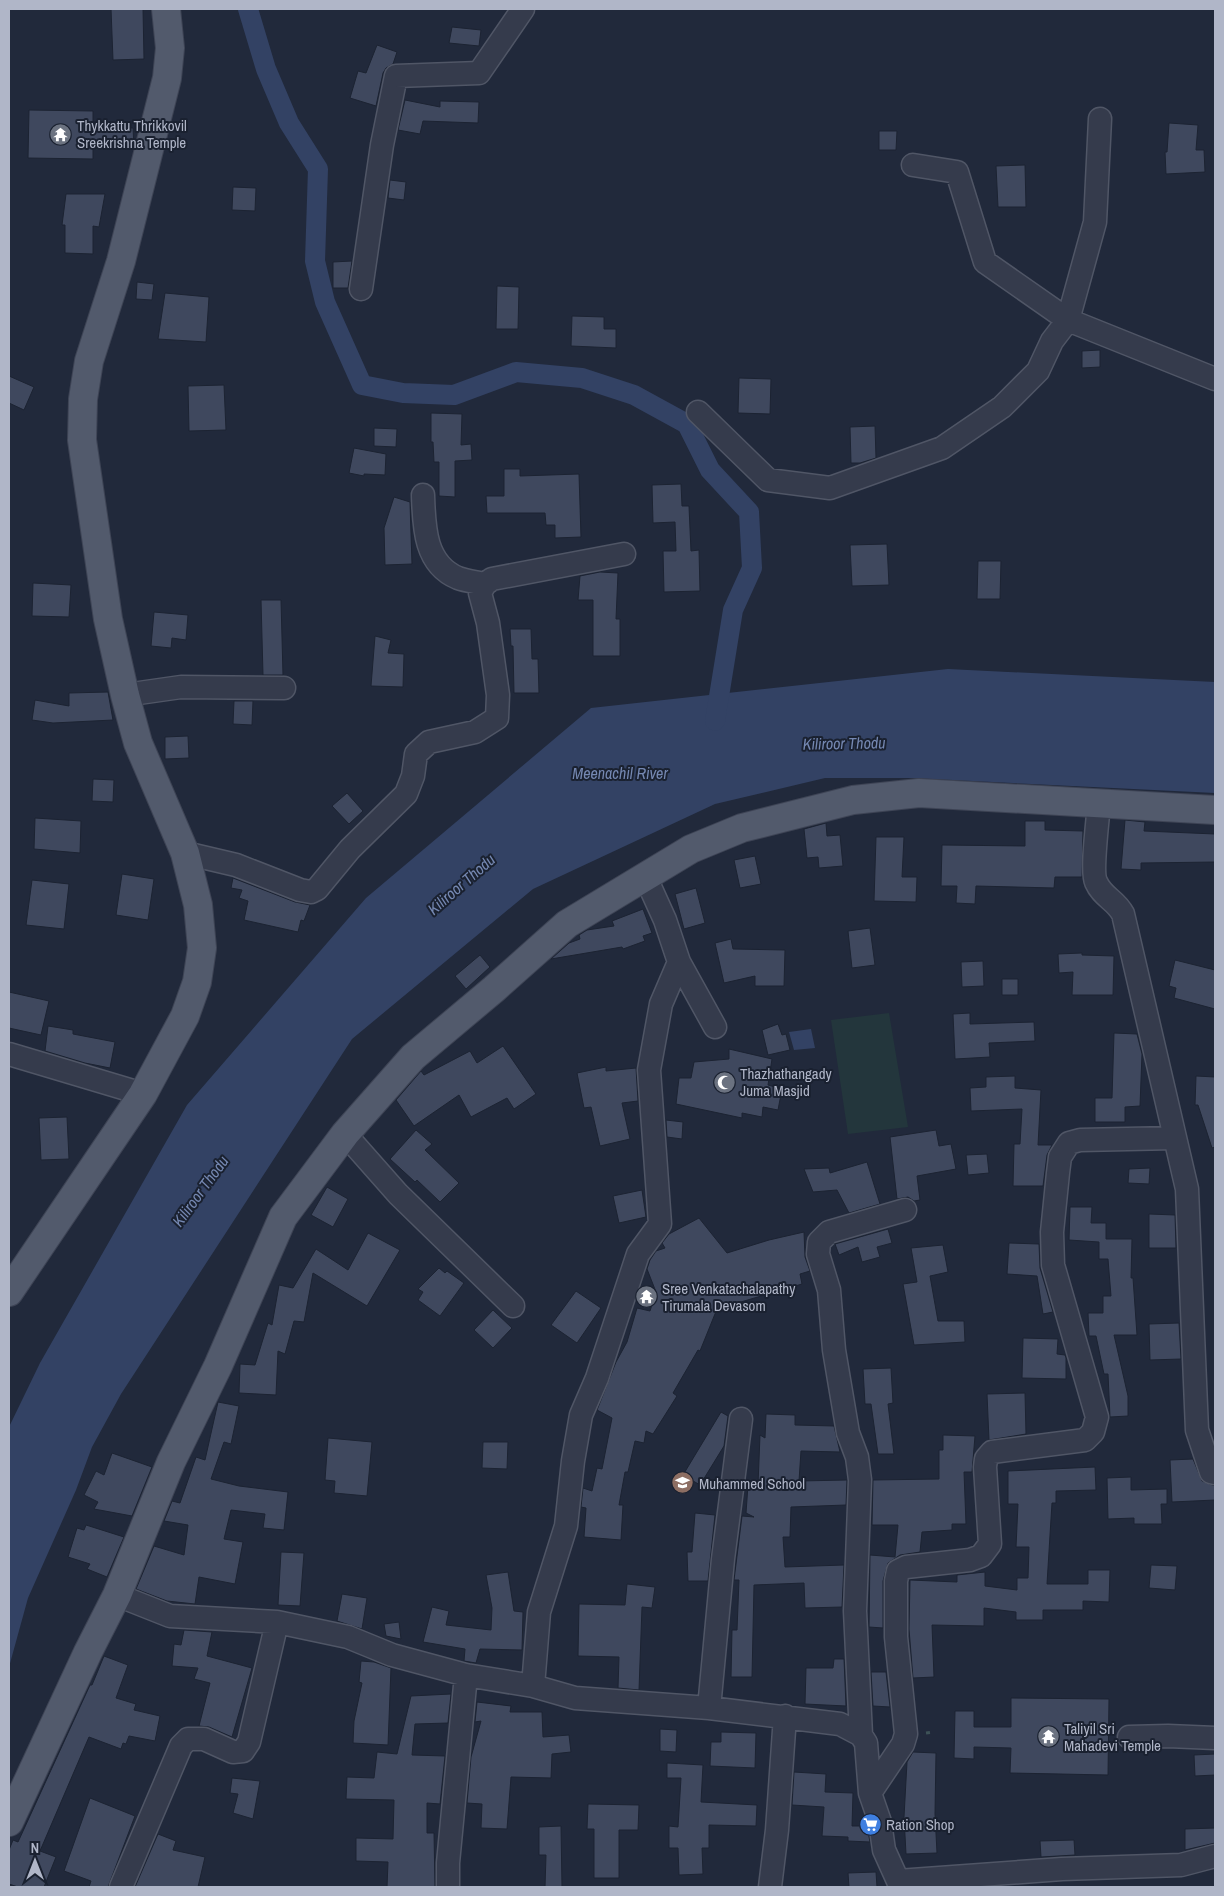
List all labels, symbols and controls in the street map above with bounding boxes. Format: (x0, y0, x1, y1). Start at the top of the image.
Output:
place label: Thykkattu Thrikkovil Sreekrishna Temple (77, 115, 187, 153)
temple icon: Thykkattu Thrikkovil Sreekrishna Temple (49, 122, 73, 146)
water label: Kiliroor Thodu (802, 731, 886, 755)
water label: Meenachil River (572, 762, 668, 784)
water label: Kiliroor Thodu (423, 849, 499, 919)
place label: Thazhathangady Juma Masjid (740, 1063, 832, 1101)
mosque icon: Thazhathangady Juma Masjid (712, 1070, 736, 1094)
water label: Kiliroor Thodu (167, 1151, 233, 1231)
place label: Sree Venkatachalapathy Tirumala Devasom (662, 1278, 796, 1316)
temple icon: Sree Venkatachalapathy Tirumala Devasom (634, 1285, 658, 1309)
school or university icon: Muhammed School (671, 1471, 695, 1495)
place label: Muhammed School (699, 1473, 805, 1494)
place label: Taliyil Sri Mahadevi Temple (1064, 1718, 1161, 1756)
temple icon: Taliyil Sri Mahadevi Temple (1036, 1725, 1060, 1749)
supermarket icon: Ration Shop (858, 1812, 882, 1836)
place label: Ration Shop (886, 1814, 955, 1835)
north arrow (10, 1836, 60, 1886)
text: N (31, 1839, 39, 1857)

